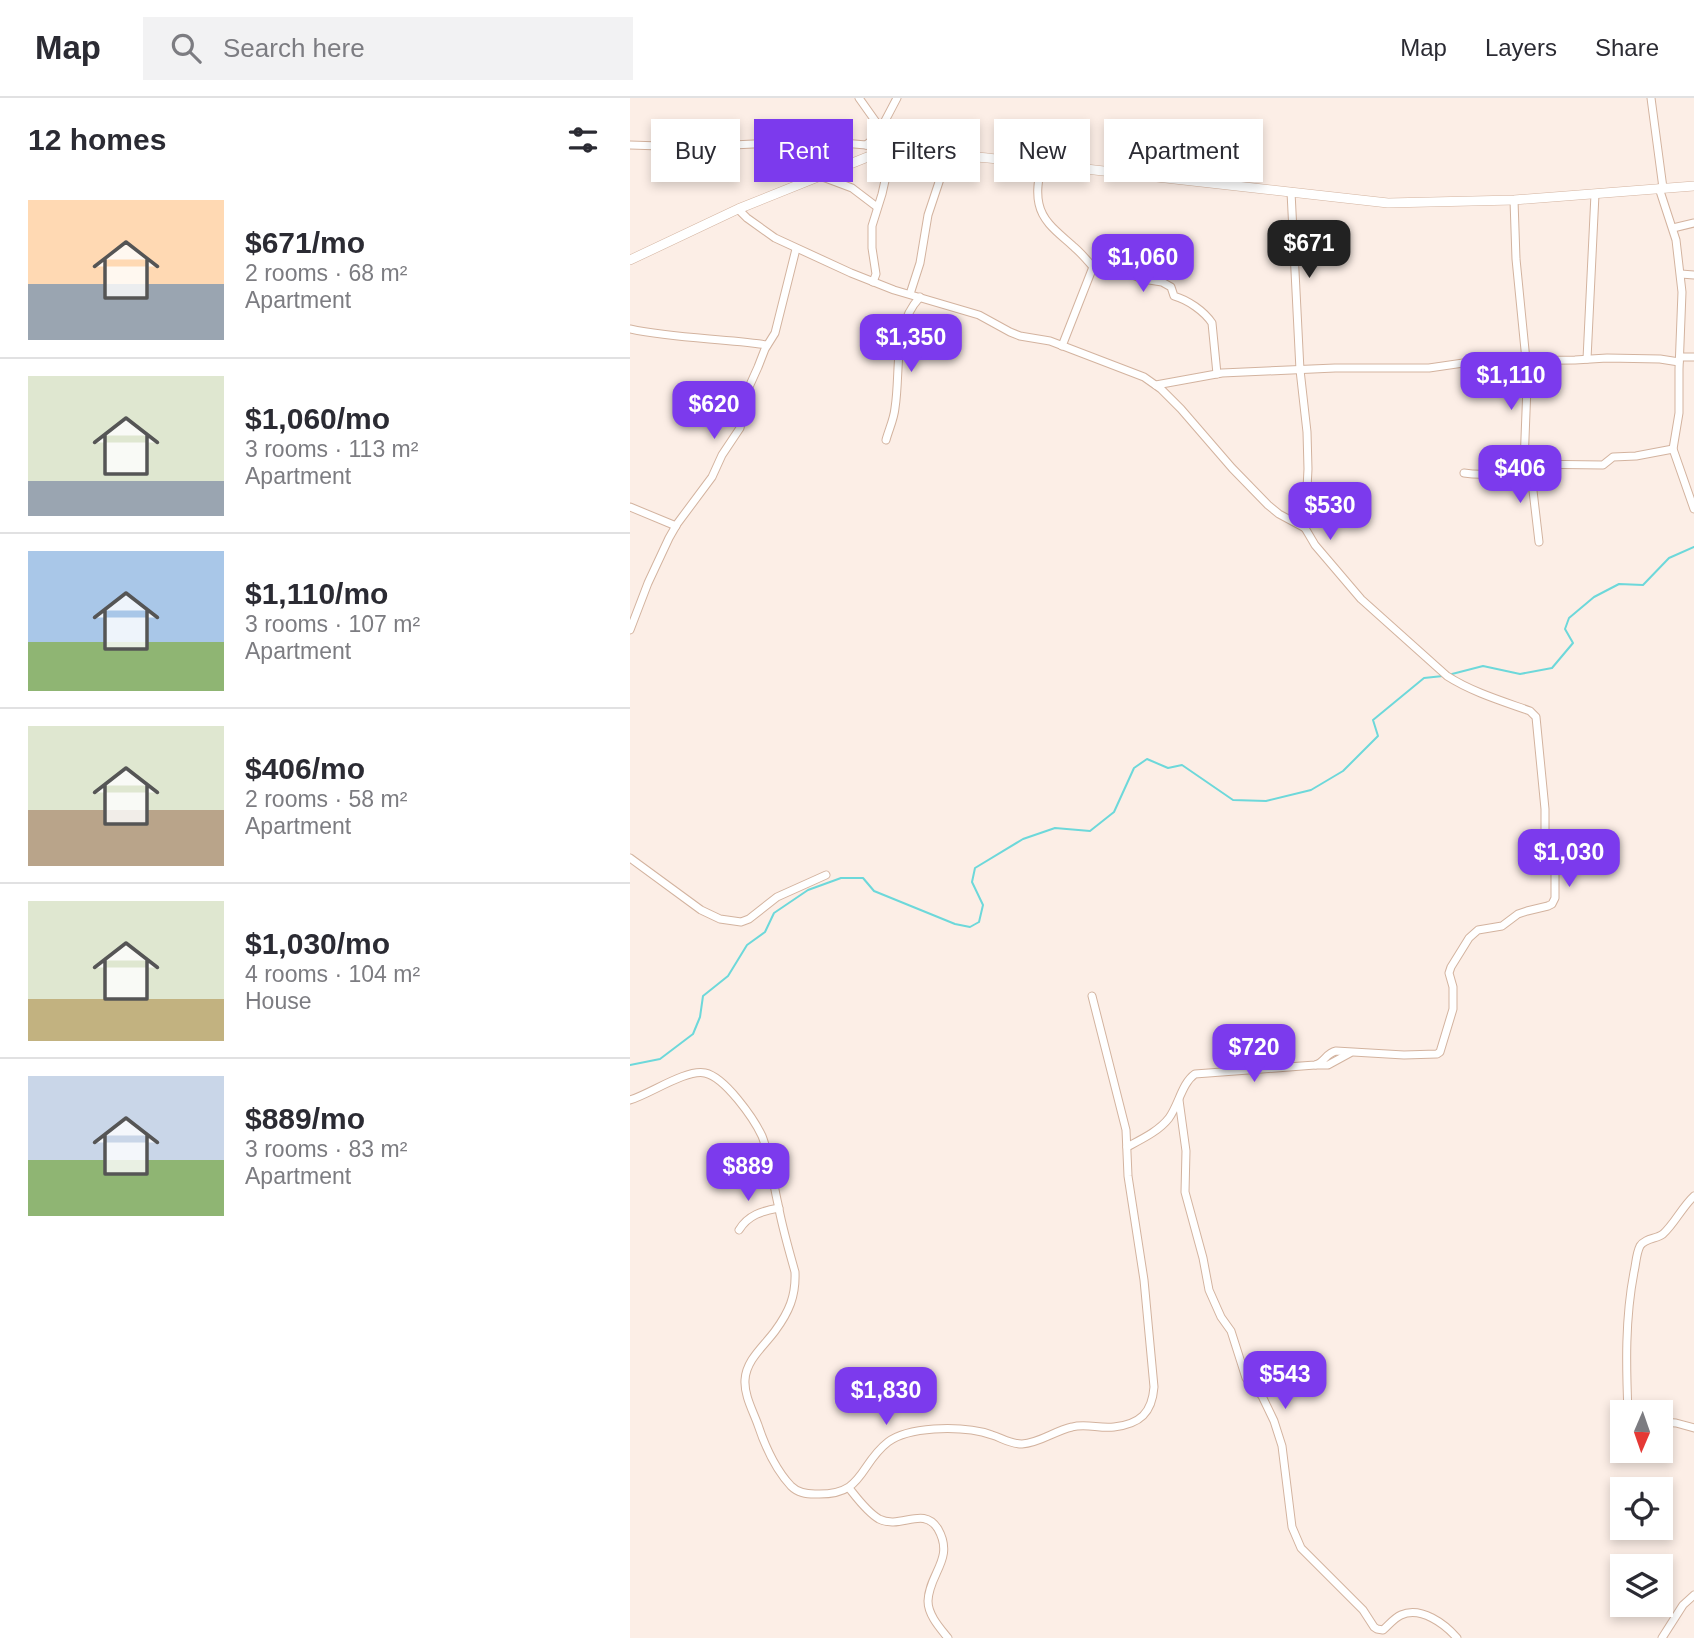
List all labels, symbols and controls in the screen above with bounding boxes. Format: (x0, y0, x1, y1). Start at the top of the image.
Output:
search box (143, 17, 633, 80)
text: Map (35, 29, 101, 66)
icon: search (167, 29, 205, 67)
text: Search here (223, 33, 365, 63)
text: Map (1400, 34, 1447, 61)
text: Layers (1485, 34, 1557, 61)
text: Share (1595, 34, 1659, 61)
chip: Buy (651, 119, 740, 182)
chip: Rent (754, 119, 853, 182)
chip: Filters (867, 119, 980, 182)
chip: New (994, 119, 1090, 182)
chip: Apartment (1104, 119, 1263, 182)
icon: filters (564, 121, 602, 159)
text: 12 homes (28, 123, 166, 156)
pin: $671 (1268, 220, 1350, 280)
text: $671/mo (245, 226, 365, 259)
icon: home (84, 228, 168, 312)
text: $671 (1283, 230, 1335, 256)
pin: $1,060 (1086, 234, 1200, 294)
text: $1,060 (1108, 244, 1178, 270)
text: 2 rooms · 68 m² (245, 260, 407, 286)
text: Apartment (245, 287, 351, 313)
pin: $1,350 (854, 314, 968, 374)
text: $1,350 (876, 324, 946, 350)
pin: $1,110 (1454, 352, 1568, 412)
text: $1,110 (1476, 362, 1546, 388)
pin: $620 (673, 382, 755, 441)
text: $620 (688, 391, 740, 417)
text: $1,060/mo (245, 402, 390, 435)
icon: home (84, 404, 168, 488)
text: 3 rooms · 113 m² (245, 436, 418, 462)
pin: $406 (1479, 446, 1561, 505)
text: $406 (1494, 455, 1546, 481)
text: Apartment (245, 463, 351, 489)
pin: $530 (1289, 482, 1371, 542)
text: $530 (1304, 492, 1356, 518)
text: $1,110/mo (245, 577, 388, 610)
icon: home (84, 579, 168, 663)
text: 3 rooms · 107 m² (245, 611, 420, 637)
text: Apartment (245, 638, 351, 664)
text: $406/mo (245, 752, 365, 785)
icon: home (84, 754, 168, 838)
text: 2 rooms · 58 m² (245, 786, 407, 812)
text: Apartment (245, 813, 351, 839)
pin: $1,030 (1512, 830, 1626, 889)
text: $1,030 (1534, 839, 1604, 865)
text: $1,030/mo (245, 927, 390, 960)
icon: home (84, 929, 168, 1013)
text: 4 rooms · 104 m² (245, 961, 420, 987)
text: House (245, 988, 311, 1014)
pin: $720 (1213, 1024, 1295, 1084)
text: $720 (1228, 1034, 1280, 1060)
text: $889/mo (245, 1102, 365, 1135)
icon: home (84, 1104, 168, 1188)
text: 3 rooms · 83 m² (245, 1136, 407, 1162)
pin: $889 (707, 1144, 789, 1203)
text: $889 (722, 1153, 774, 1179)
text: Apartment (245, 1163, 351, 1189)
pin: $543 (1244, 1352, 1326, 1411)
text: $543 (1259, 1361, 1311, 1387)
pin: $1,830 (829, 1368, 943, 1427)
text: $1,830 (851, 1377, 921, 1403)
north arrow (1610, 1400, 1673, 1463)
map controls (1610, 1400, 1673, 1617)
button: locate (1610, 1477, 1673, 1540)
button: layers (1610, 1554, 1673, 1617)

